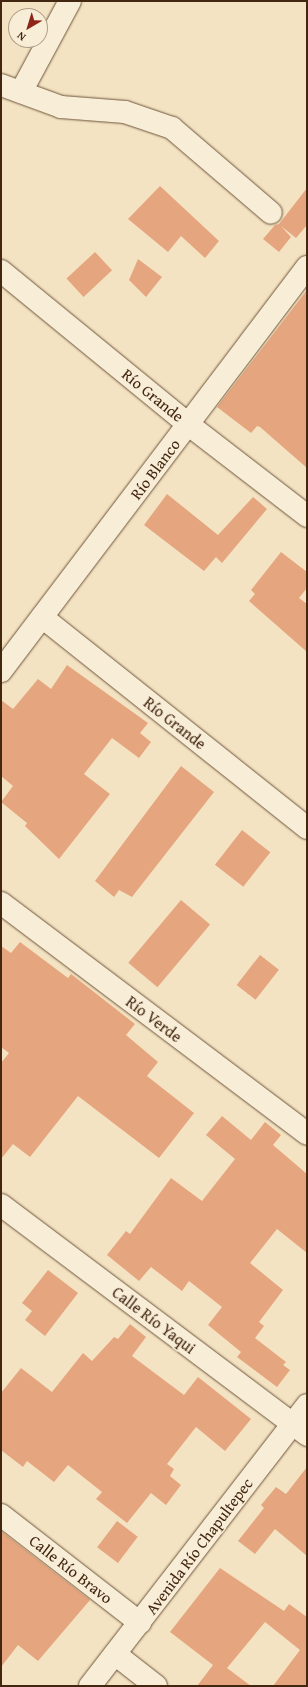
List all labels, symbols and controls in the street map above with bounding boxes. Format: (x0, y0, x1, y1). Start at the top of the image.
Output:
north arrow (8, 8, 48, 48)
text: N (13, 28, 29, 45)
street label: Río Grande (118, 364, 188, 426)
street label: Río Blanco (126, 435, 184, 503)
street label: Río Grande (140, 693, 210, 753)
street label: Río Verde (122, 992, 186, 1046)
street label: Calle Río Yaqui (109, 1282, 199, 1358)
street label: Avenida Río Chapultepec (141, 1474, 257, 1618)
street label: Calle Río Bravo (26, 1531, 116, 1607)

